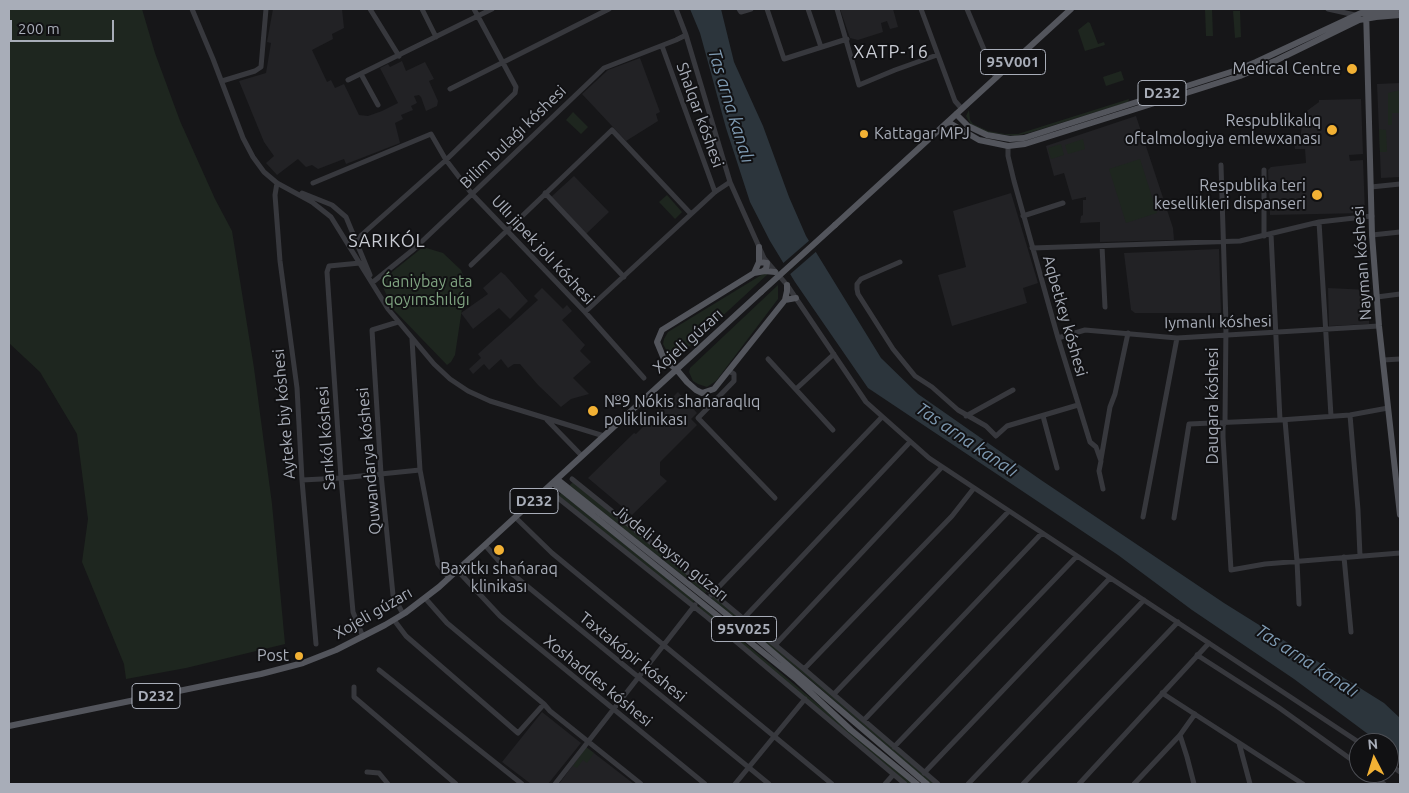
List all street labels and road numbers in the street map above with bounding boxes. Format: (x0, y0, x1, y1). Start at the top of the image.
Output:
road number: 95V001 (980, 50, 1046, 74)
street label: Shalqar kóshesi (672, 60, 728, 170)
road number: D232 (1138, 80, 1186, 106)
street label: Bilim bulaǵı kóshesi (456, 81, 570, 193)
street label: Ullı jipek jolı kóshesi (487, 191, 599, 309)
street label: Nayman kóshesi (1348, 205, 1376, 321)
street label: Aqbetkey kóshesi (1039, 253, 1091, 379)
street label: Xojeli gúzarı (649, 305, 727, 377)
street label: Iymanlı kóshesi (1164, 311, 1272, 333)
street label: Dauqara kóshesi (1203, 347, 1223, 465)
street label: Ayteke biy kóshesi (269, 348, 299, 480)
street label: Sarıkól kóshesi (313, 385, 339, 491)
street label: Quwandarya kóshesi (353, 387, 385, 535)
road number: D232 (510, 488, 558, 514)
street label: Jiydeli baysın gúzarı (610, 501, 732, 605)
street label: Xojeli gúzarı (330, 583, 416, 643)
street label: Taxtakópir kóshesi (576, 608, 690, 706)
road number: 95V025 (712, 616, 776, 642)
street label: Xoshaddes kóshesi (540, 631, 656, 731)
road number: D232 (132, 684, 180, 708)

